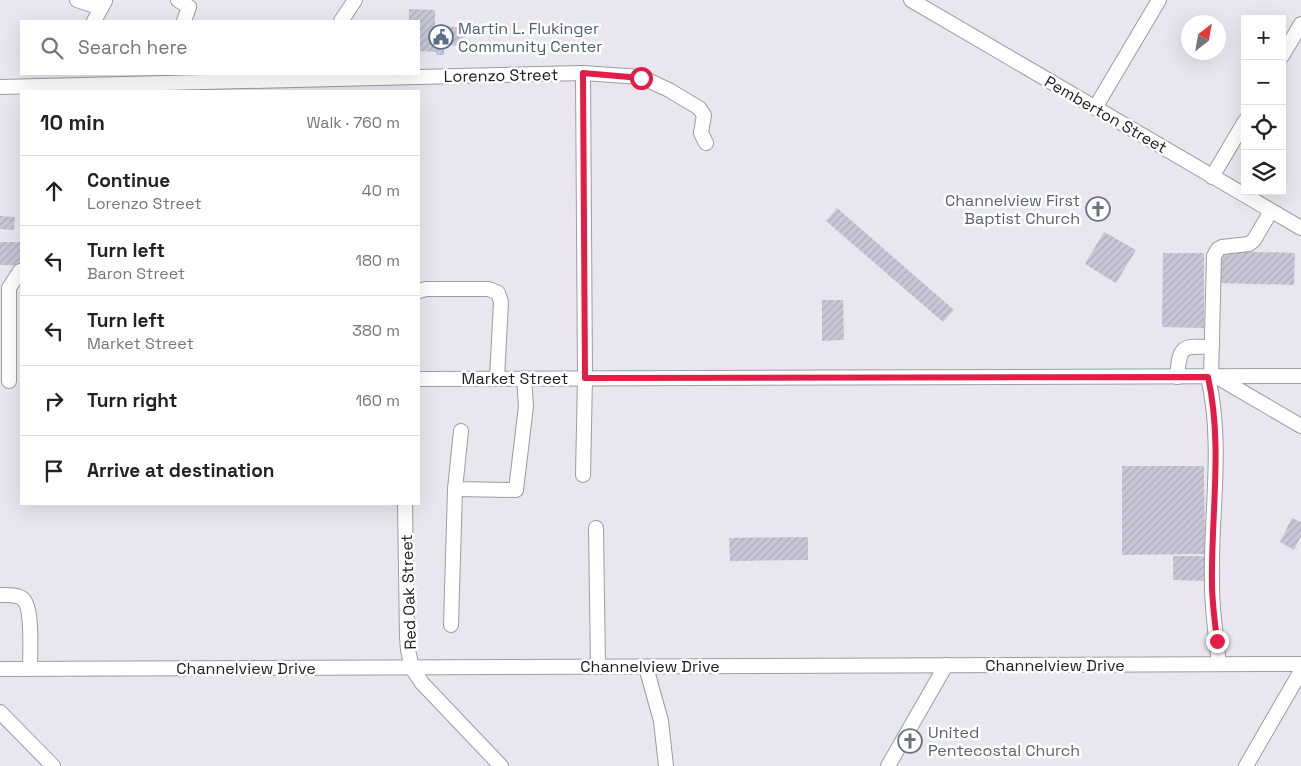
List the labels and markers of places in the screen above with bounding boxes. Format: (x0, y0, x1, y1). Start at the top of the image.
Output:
place label: Martin L. Flukinger Community Center (458, 18, 602, 57)
public building icon: Martin L. Flukinger Community Center (428, 24, 454, 50)
place label: Channelview First Baptist Church (945, 190, 1080, 229)
church icon: Channelview First Baptist Church (1085, 196, 1111, 222)
place label: United Pentecostal Church (928, 722, 1080, 761)
church icon: United Pentecostal Church (897, 728, 923, 754)

